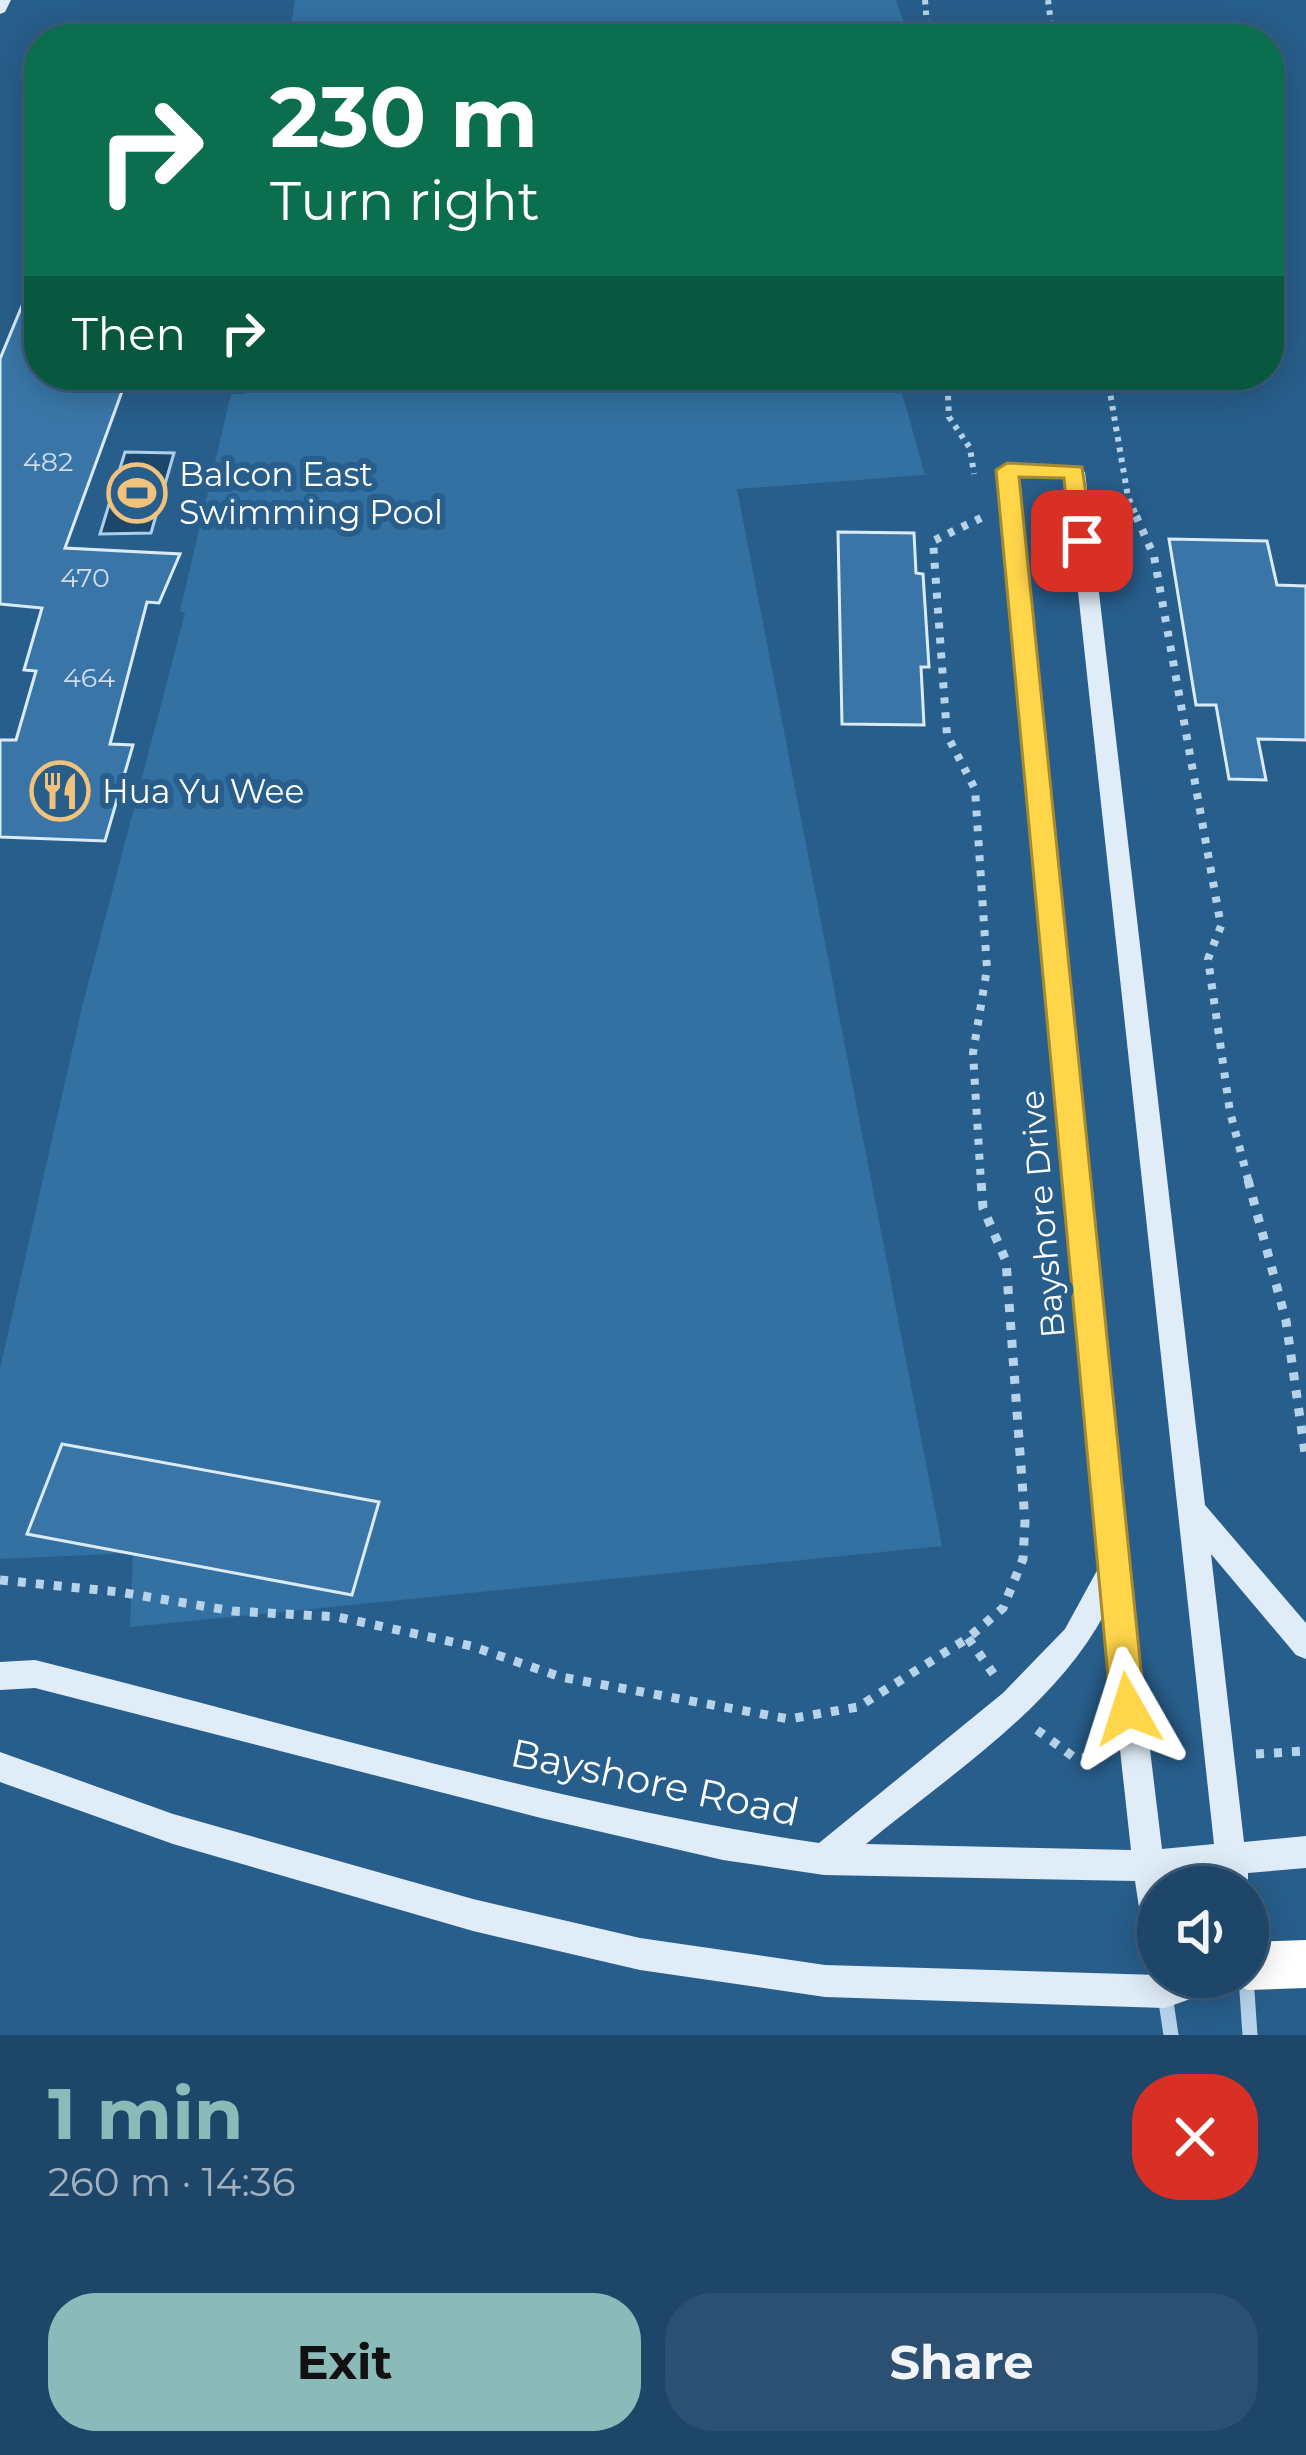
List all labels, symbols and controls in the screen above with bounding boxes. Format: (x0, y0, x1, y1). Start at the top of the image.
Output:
text: 230 m (270, 66, 538, 168)
icon: right (72, 72, 228, 228)
text: Turn right (270, 168, 540, 234)
icon: right (210, 300, 276, 366)
text: Then (72, 306, 186, 361)
house number: 482 (23, 445, 73, 478)
place label: Balcon East Swimming Pool (179, 454, 443, 532)
sports icon: Balcon East Swimming Pool (106, 462, 168, 524)
pin (1031, 490, 1133, 592)
icon: arrive (1049, 508, 1115, 574)
house number: 470 (60, 561, 110, 594)
house number: 464 (63, 661, 115, 694)
restaurant icon: Hua Yu Wee (29, 760, 91, 822)
place label: Hua Yu Wee (102, 771, 304, 811)
street label: Bayshore Drive (1011, 1089, 1073, 1339)
position arrow (1065, 1646, 1191, 1772)
street label: Bayshore Road (507, 1728, 803, 1836)
map controls (1137, 1866, 1269, 1998)
button: sound (1137, 1866, 1269, 1998)
text: 1 min (48, 2069, 244, 2157)
button: close (1132, 2074, 1258, 2200)
text: 260 m · 14:36 (48, 2158, 296, 2206)
button: Exit (48, 2293, 641, 2431)
button: Share (665, 2293, 1258, 2431)

